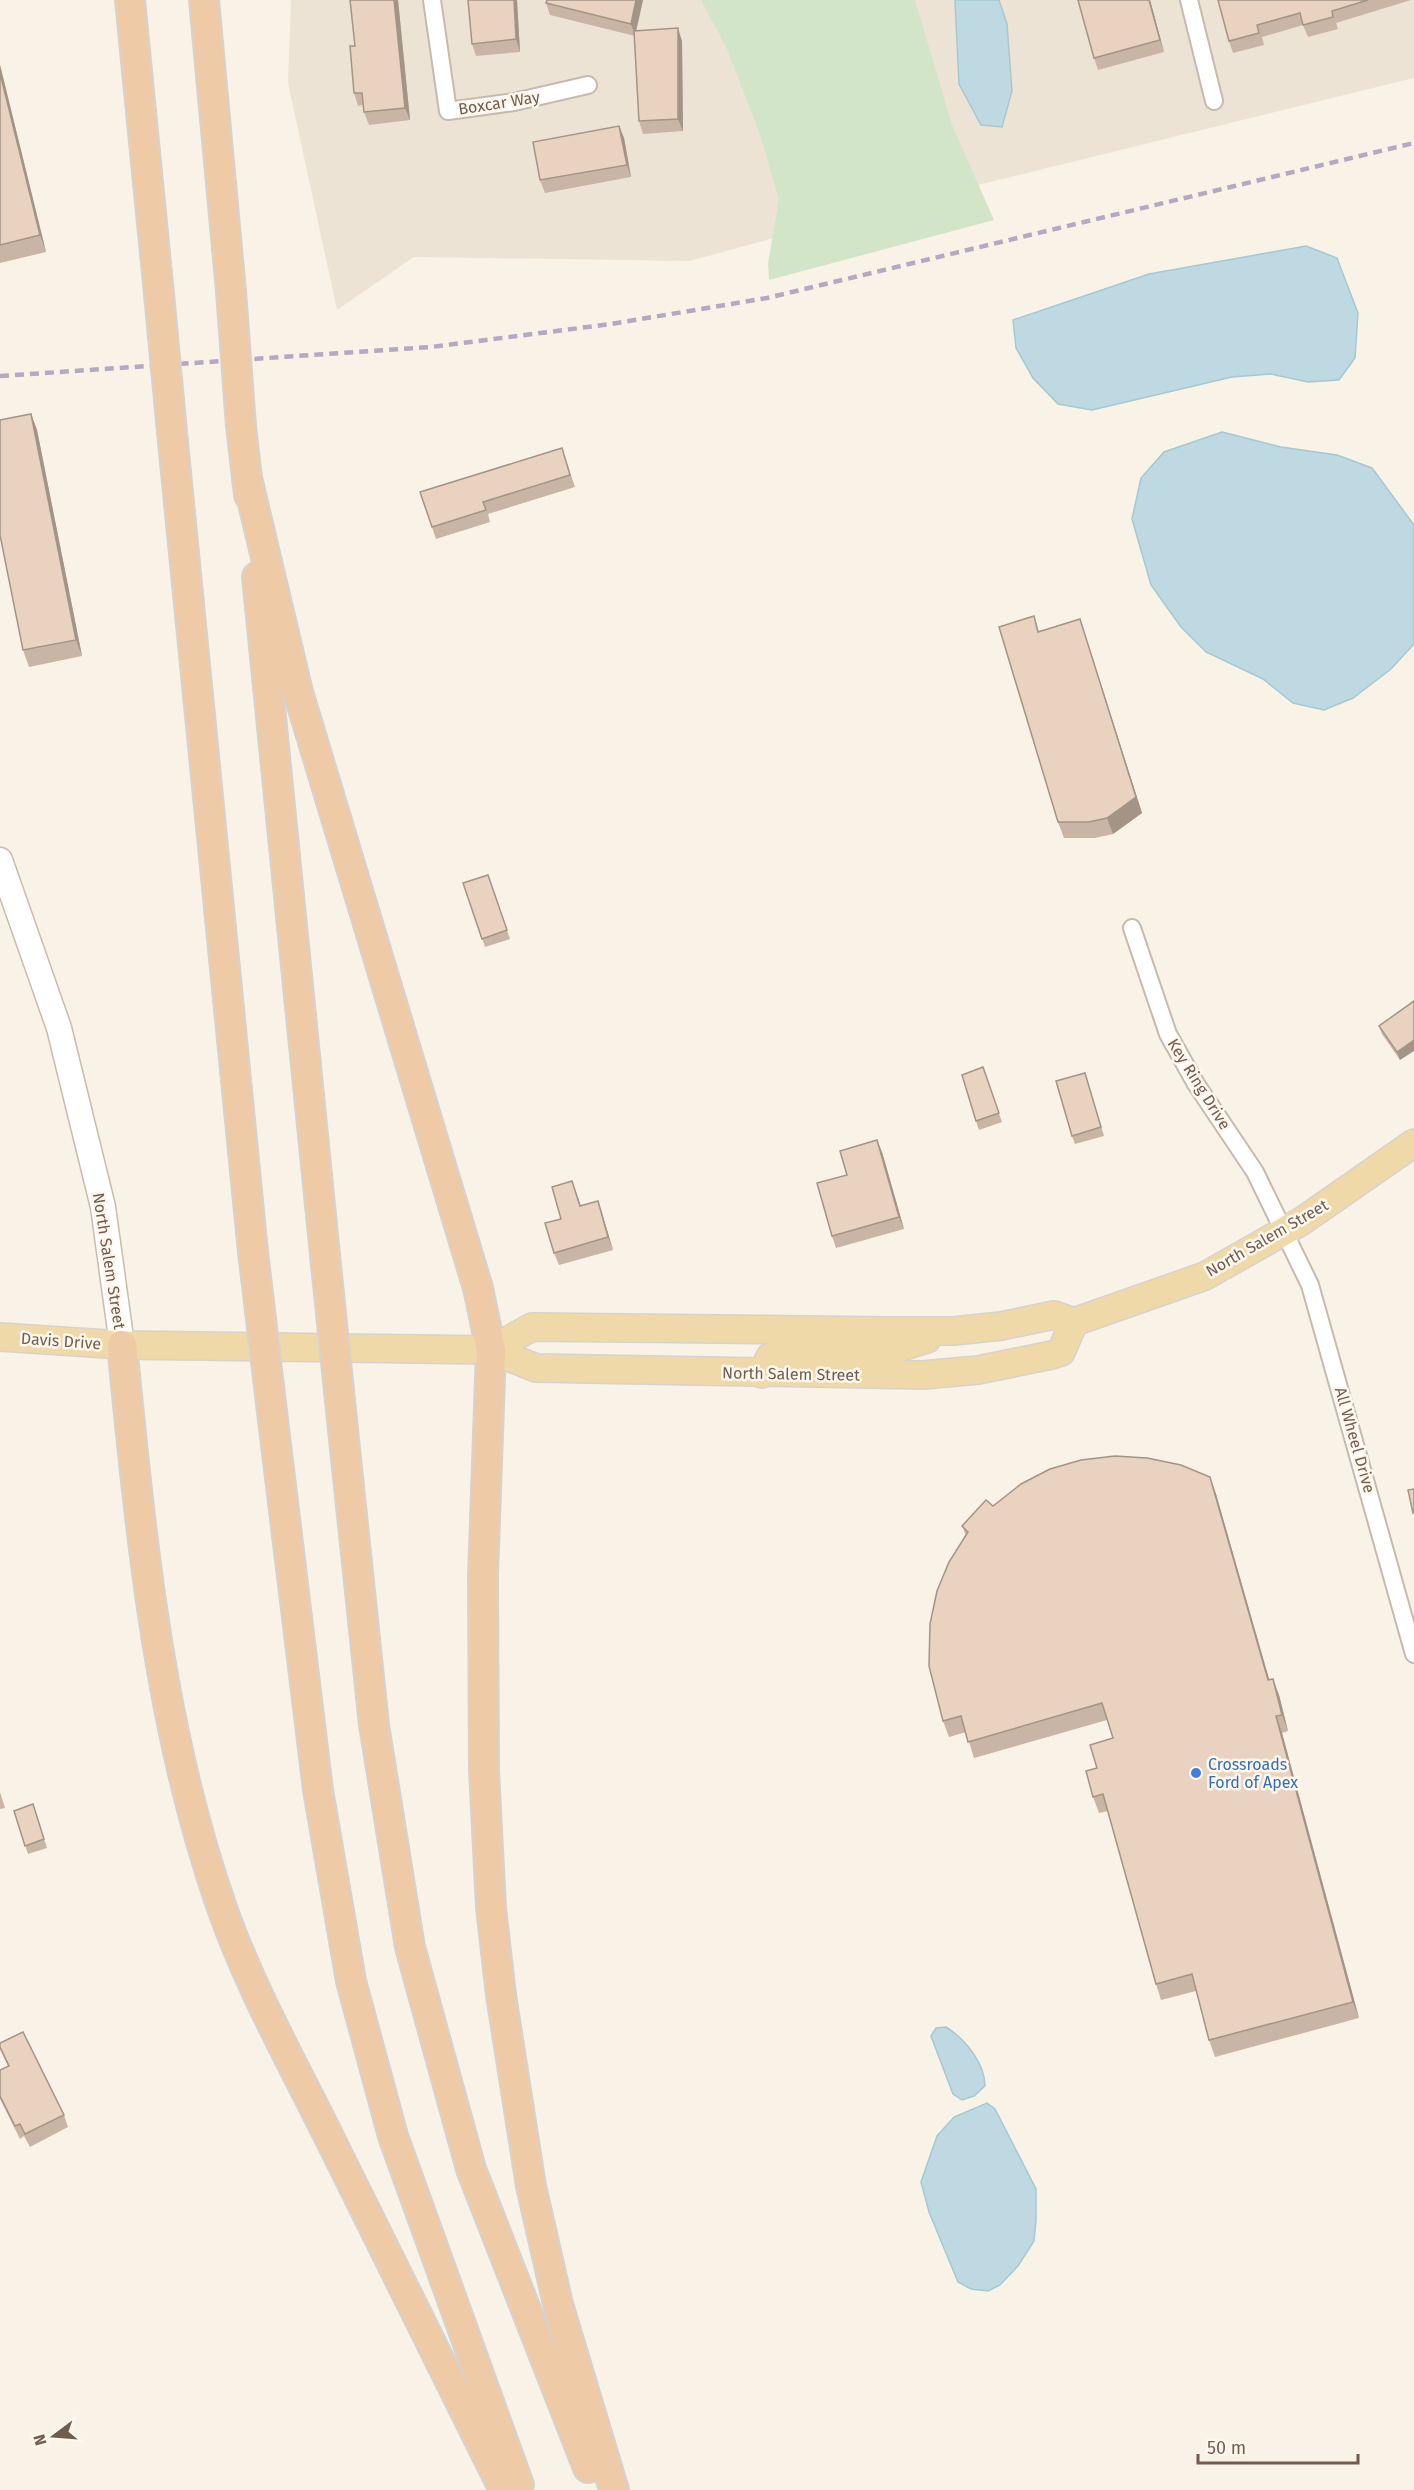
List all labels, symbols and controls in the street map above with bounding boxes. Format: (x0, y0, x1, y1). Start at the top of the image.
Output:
street label: Boxcar Way (457, 87, 541, 119)
street label: Key Ring Drive (1163, 1035, 1235, 1133)
street label: North Salem Street (89, 1191, 129, 1331)
street label: North Salem Street (1203, 1195, 1332, 1281)
street label: Davis Drive (20, 1329, 102, 1353)
street label: North Salem Street (722, 1363, 860, 1385)
street label: All Wheel Drive (1331, 1385, 1379, 1495)
place label: Crossroads Ford of Apex (1208, 1755, 1298, 1792)
marker: Crossroads Ford of Apex (1189, 1766, 1203, 1780)
north arrow (24, 2406, 84, 2466)
scale bar (1198, 2427, 1358, 2465)
text: N (29, 2432, 51, 2448)
text: 50 m (1207, 2437, 1246, 2459)

